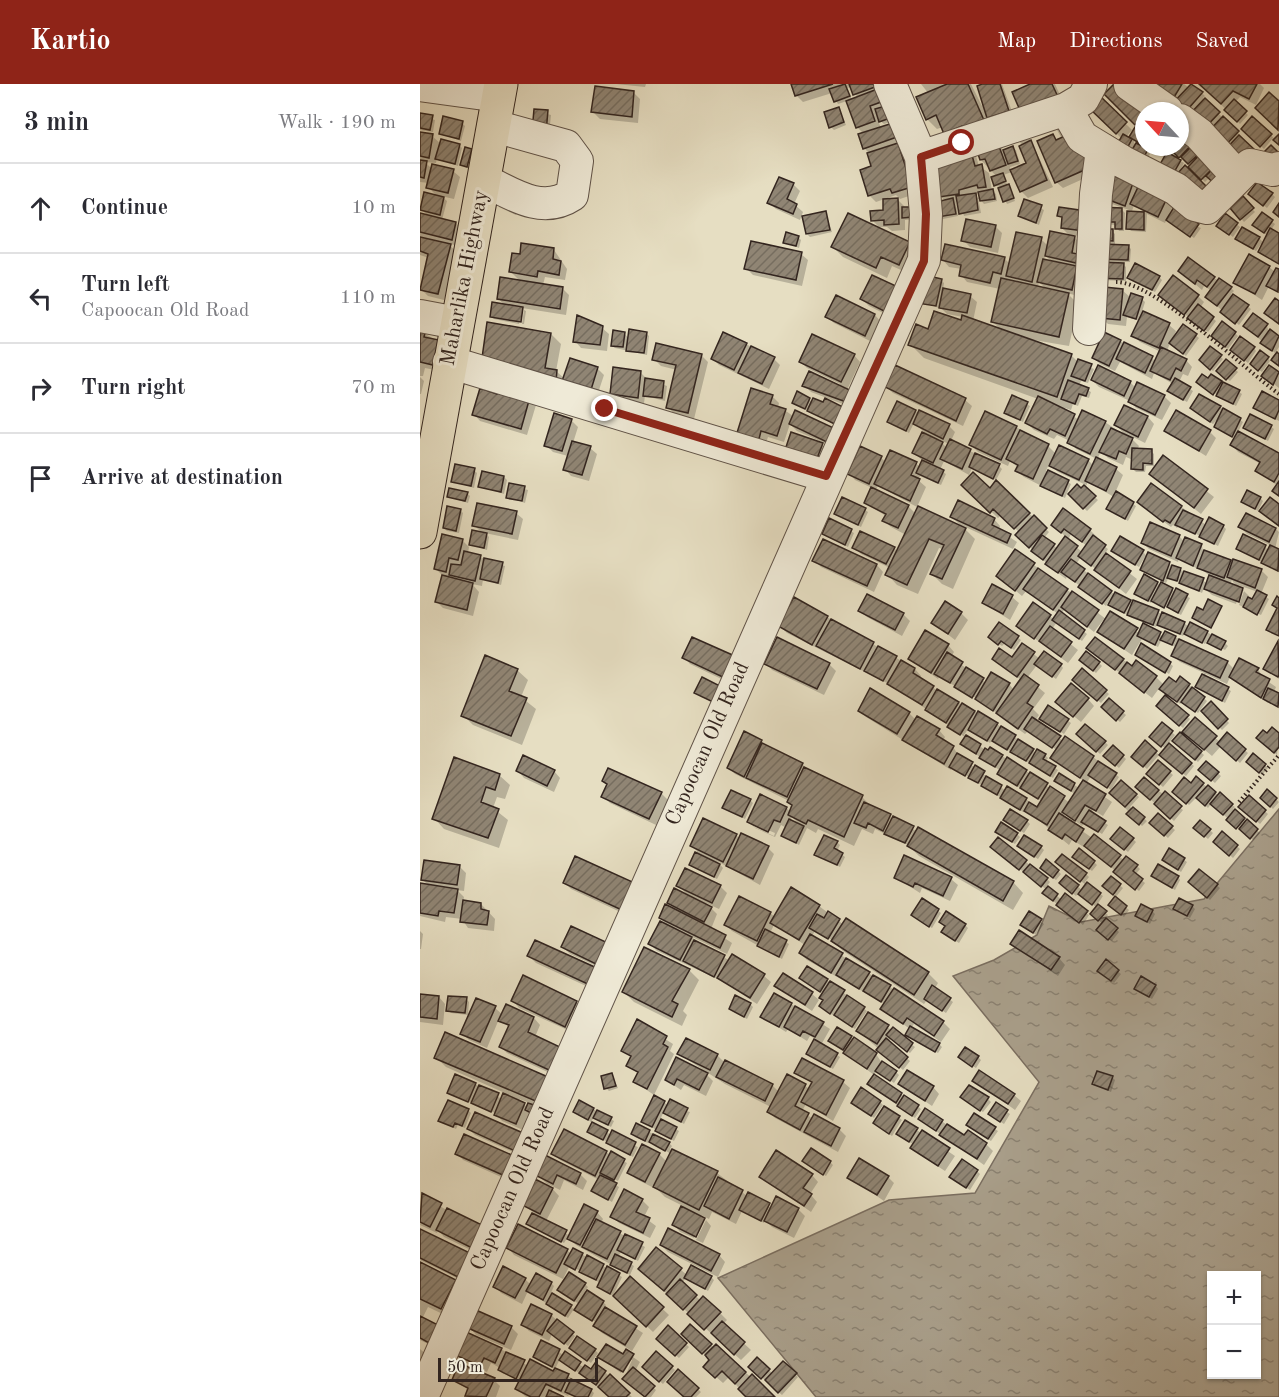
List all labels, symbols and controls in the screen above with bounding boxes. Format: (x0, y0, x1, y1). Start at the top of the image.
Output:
text: Kartio (30, 28, 111, 56)
text: Map (997, 31, 1036, 52)
text: Directions (1069, 31, 1163, 52)
text: Saved (1196, 31, 1249, 52)
north arrow (1135, 102, 1189, 156)
text: 3 min (24, 110, 89, 136)
text: Walk · 190 m (277, 113, 396, 133)
route start (948, 129, 974, 155)
street label: Maharlika Highway (438, 188, 492, 368)
icon: ahead (24, 192, 57, 225)
text: Continue (81, 197, 168, 219)
text: 10 m (351, 198, 396, 218)
text: Turn left (81, 274, 170, 296)
icon: left (24, 282, 57, 315)
text: 110 m (340, 288, 396, 308)
text: Capoocan Old Road (81, 301, 249, 321)
icon: right (24, 372, 57, 405)
text: Turn right (81, 377, 185, 399)
text: 70 m (351, 378, 396, 398)
route end (591, 395, 617, 421)
icon: arrive (24, 462, 57, 495)
text: Arrive at destination (81, 467, 283, 489)
street label: Capoocan Old Road (662, 659, 754, 829)
street label: Capoocan Old Road (467, 1104, 559, 1274)
map controls (1207, 1271, 1261, 1379)
button: + (1207, 1271, 1261, 1325)
button: − (1207, 1325, 1261, 1379)
scale bar (438, 1355, 598, 1382)
text: 50 m (447, 1360, 483, 1376)

